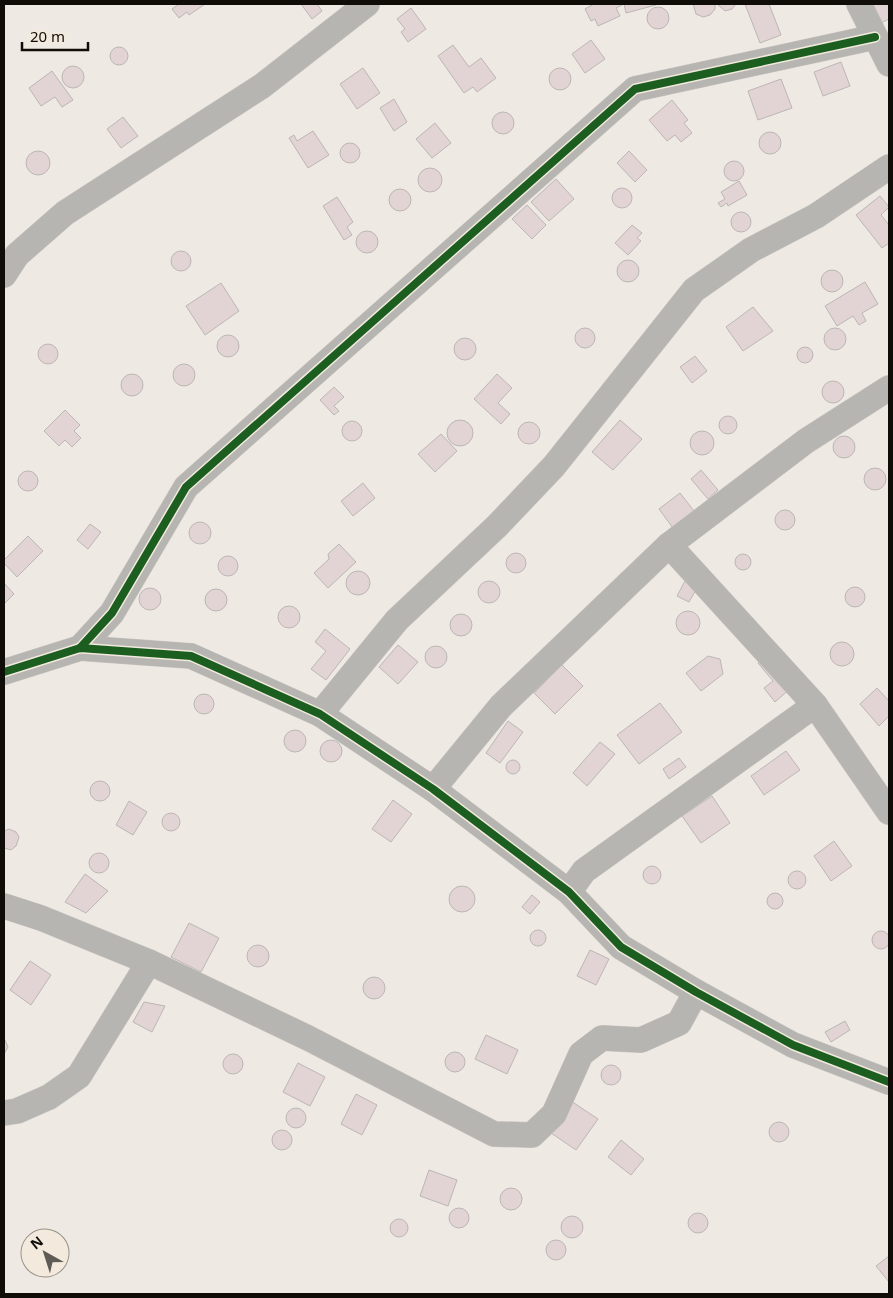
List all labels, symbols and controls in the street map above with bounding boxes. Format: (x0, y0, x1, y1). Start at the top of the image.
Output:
scale bar (22, 20, 89, 52)
text: 20 m (30, 26, 65, 46)
north arrow (20, 1228, 70, 1278)
text: N (26, 1232, 47, 1253)

